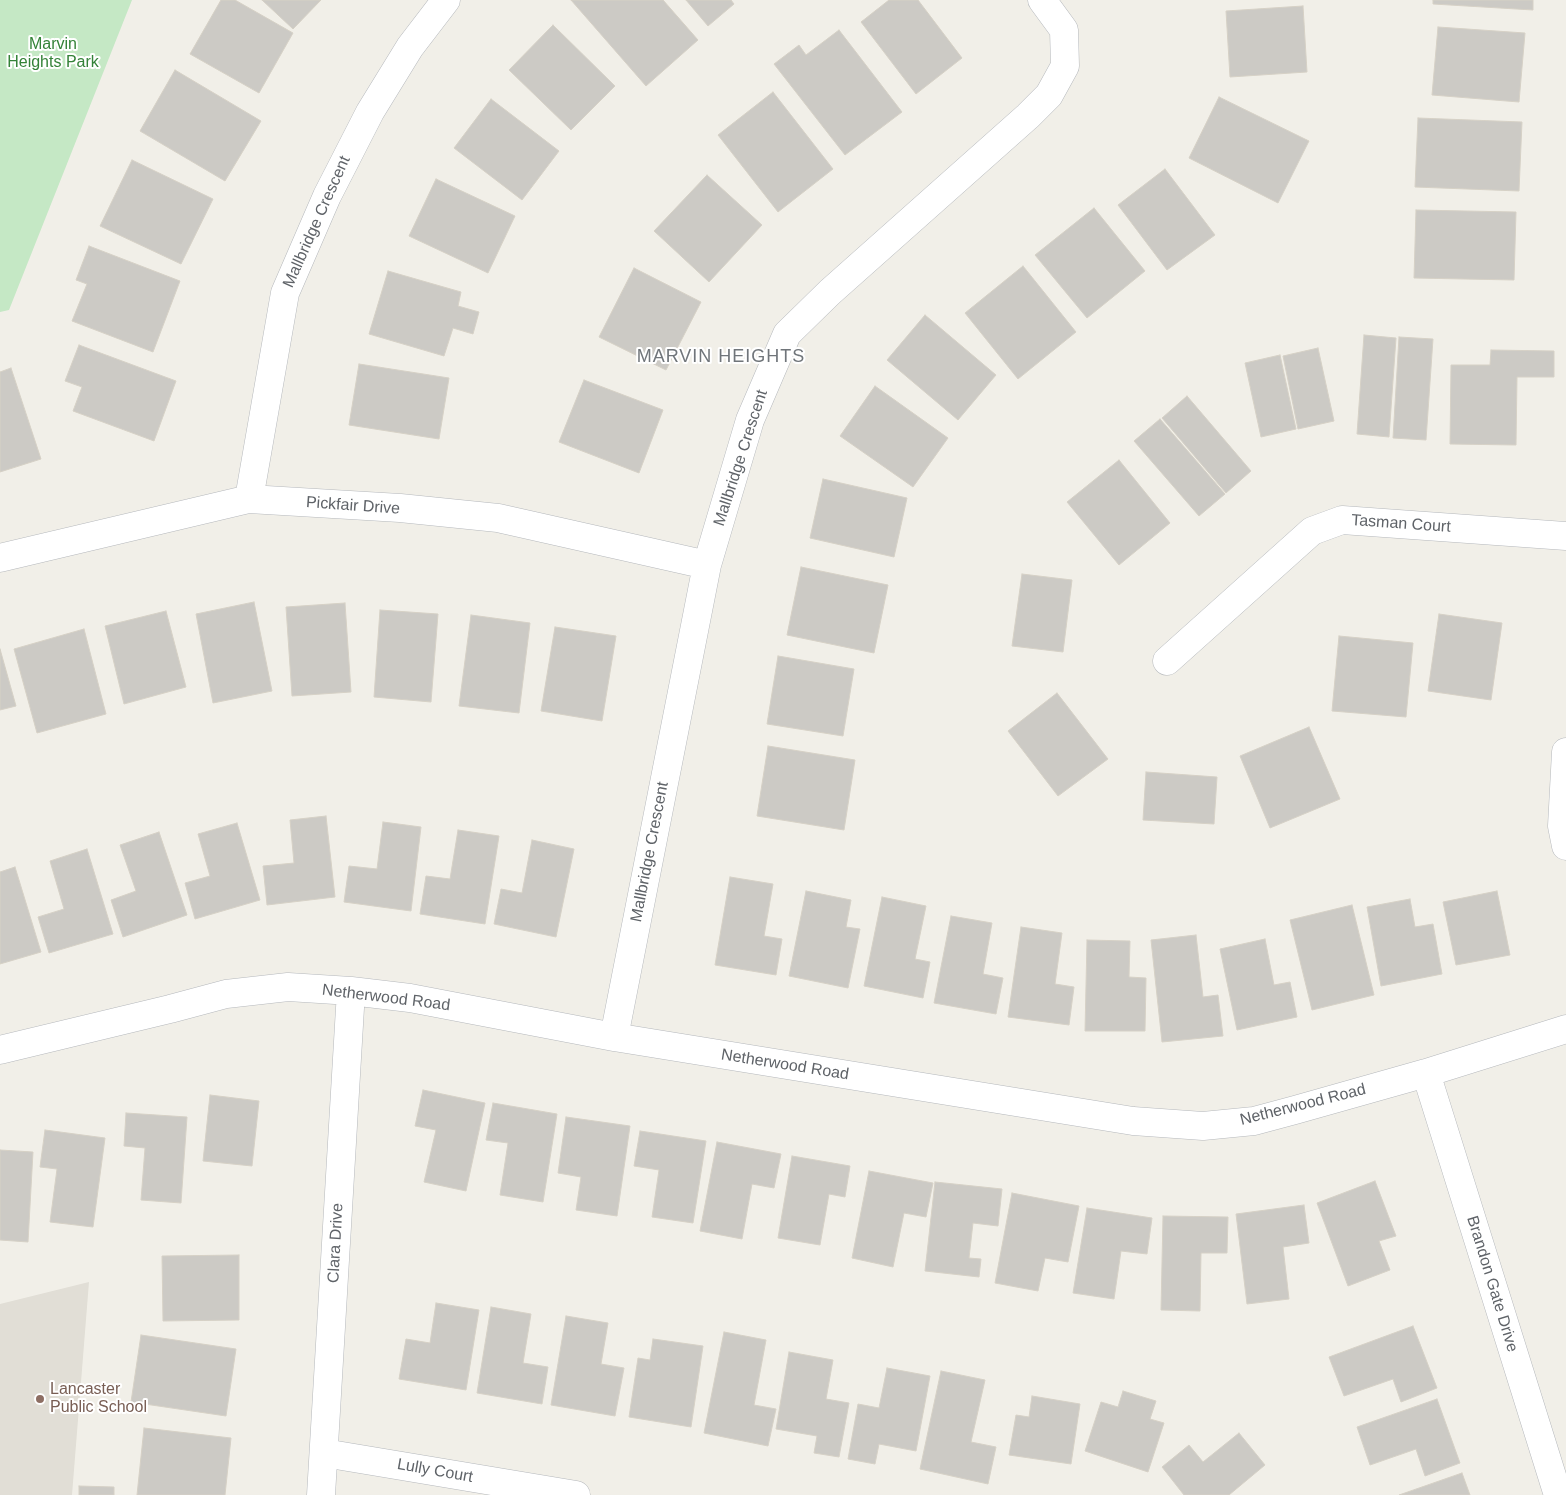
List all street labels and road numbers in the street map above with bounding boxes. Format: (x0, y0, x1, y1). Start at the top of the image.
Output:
street label: Mallbridge Crescent (279, 153, 355, 291)
street label: Mallbridge Crescent (710, 387, 772, 529)
street label: Pickfair Drive (305, 493, 401, 519)
street label: Tasman Court (1351, 511, 1451, 537)
street label: Mallbridge Crescent (627, 780, 673, 924)
street label: Netherwood Road (321, 981, 451, 1015)
street label: Netherwood Road (720, 1045, 850, 1085)
street label: Netherwood Road (1238, 1080, 1368, 1130)
street label: Clara Drive (324, 1203, 348, 1283)
street label: Brandon Gate Drive (1462, 1214, 1522, 1354)
street label: Lully Court (396, 1455, 474, 1487)

